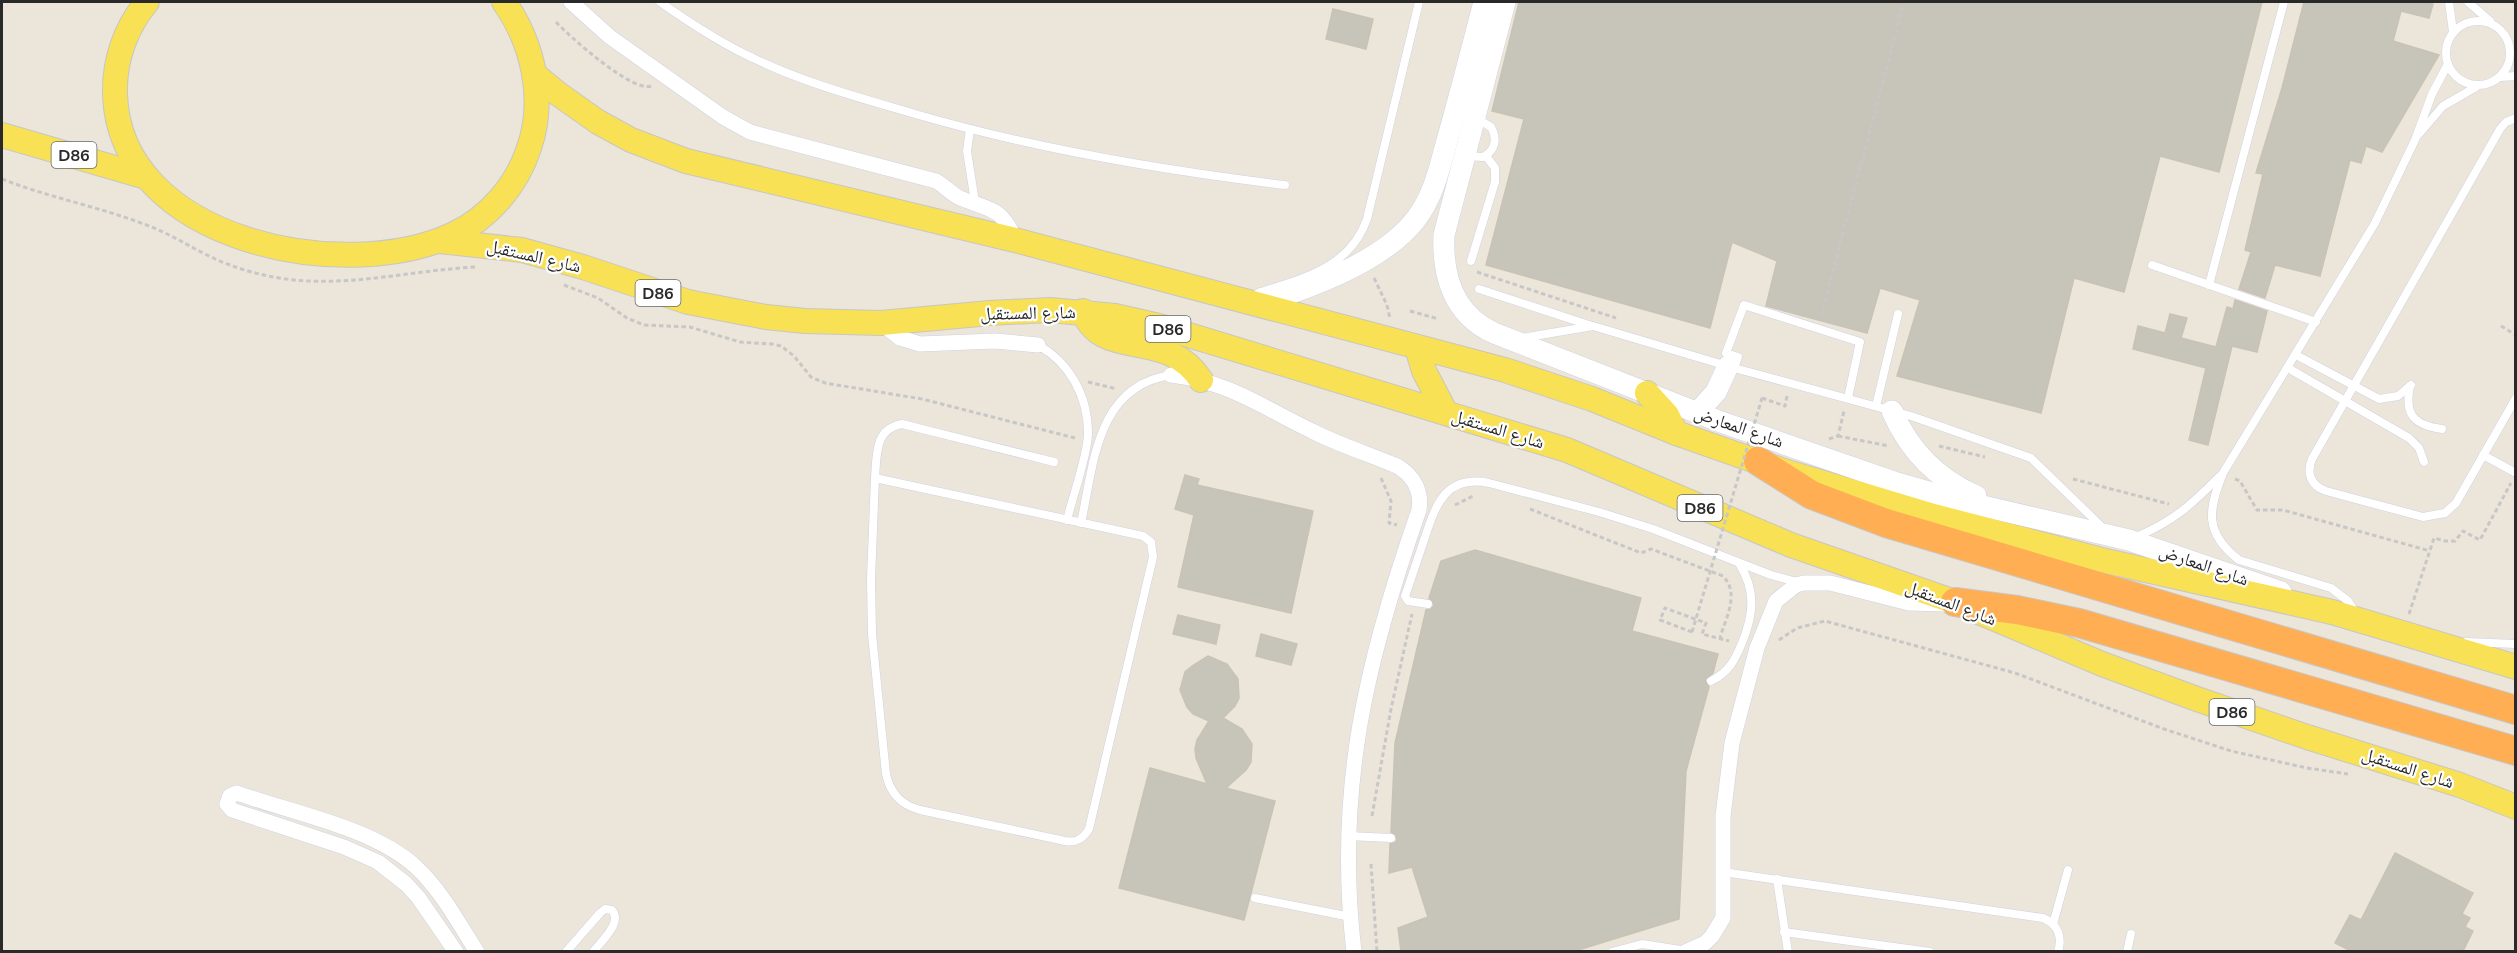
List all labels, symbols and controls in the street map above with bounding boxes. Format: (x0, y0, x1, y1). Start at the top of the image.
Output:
road number: D86 (52, 142, 97, 168)
street label: شارع المستقبل (485, 234, 583, 278)
road number: D86 (636, 280, 680, 306)
street label: شارع المستقبل (980, 300, 1076, 326)
road number: D86 (1146, 316, 1190, 342)
street label: شارع المعارض (1691, 401, 1787, 453)
street label: شارع المستقبل (1449, 404, 1547, 454)
road number: D86 (1678, 495, 1722, 521)
street label: شارع المعارض (2156, 539, 2252, 591)
street label: شارع المستقبل (1902, 575, 2000, 631)
road number: D86 (2210, 699, 2254, 725)
street label: شارع المستقبل (2359, 742, 2457, 794)

